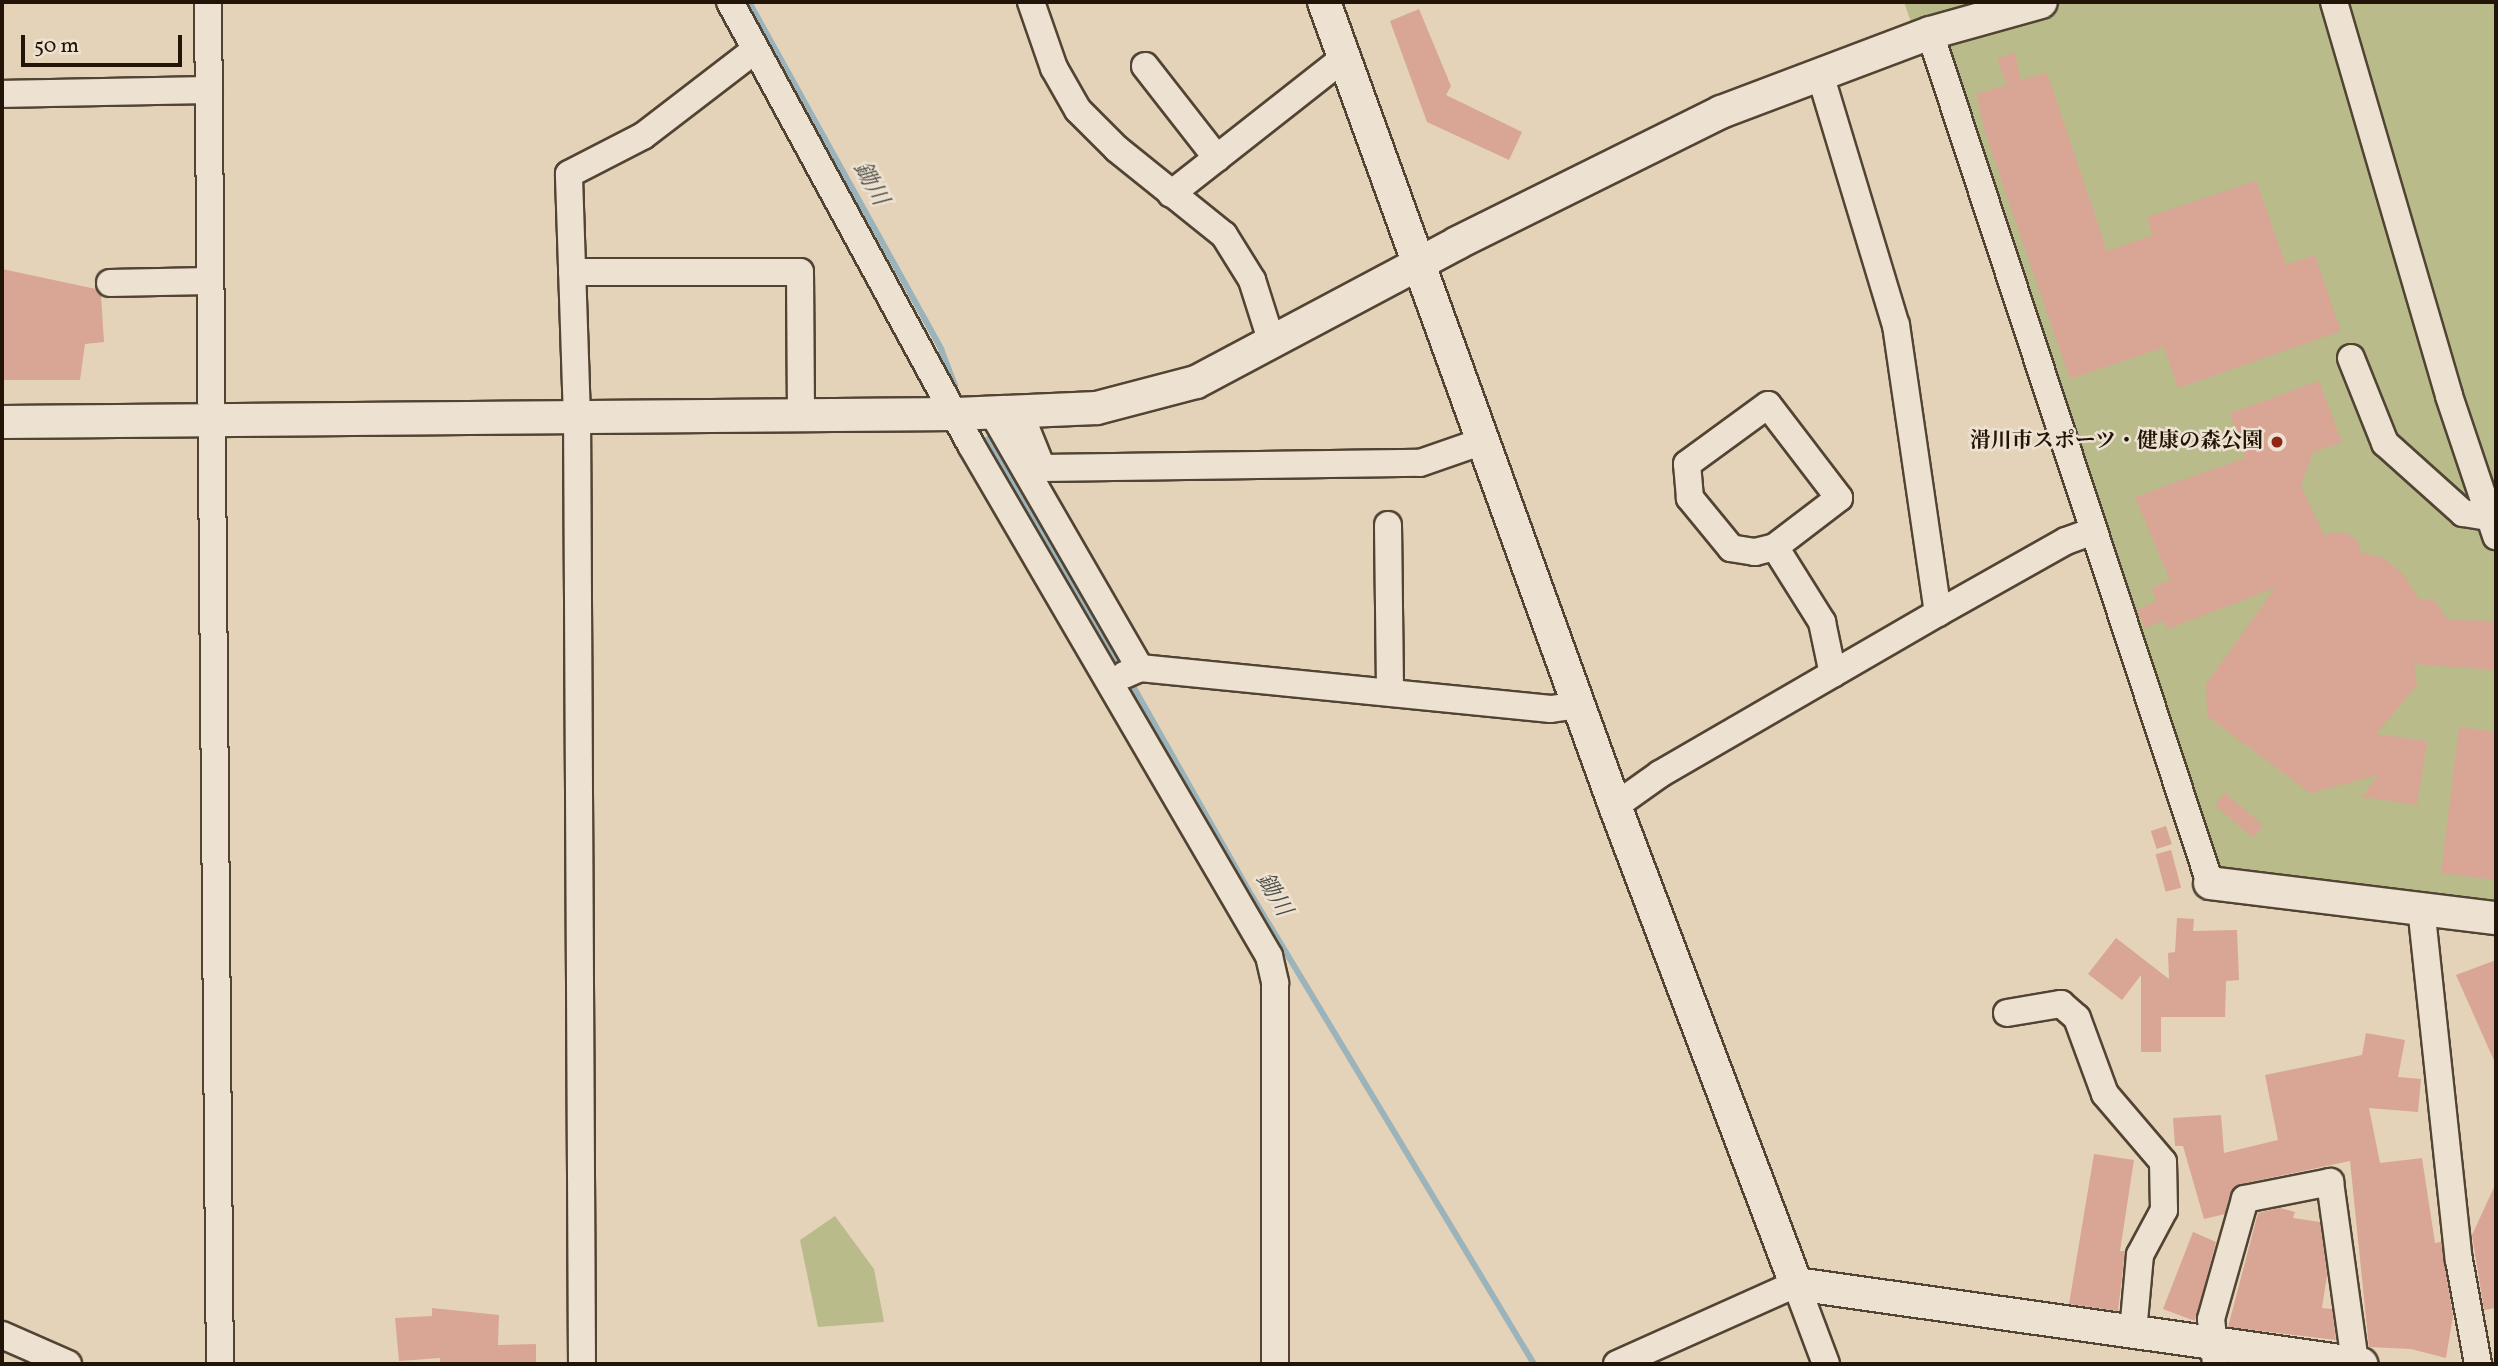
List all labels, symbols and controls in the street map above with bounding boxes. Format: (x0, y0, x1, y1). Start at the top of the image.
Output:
scale bar (24, 21, 186, 65)
text: 50 m (34, 32, 79, 61)
water label: 鋤川 (847, 157, 893, 211)
place label: 滑川市スポーツ・健康の森公園 (1969, 429, 2263, 455)
marker: 滑川市スポーツ・健康の森公園 (2269, 434, 2285, 450)
water label: 鋤川 (1249, 868, 1297, 922)

